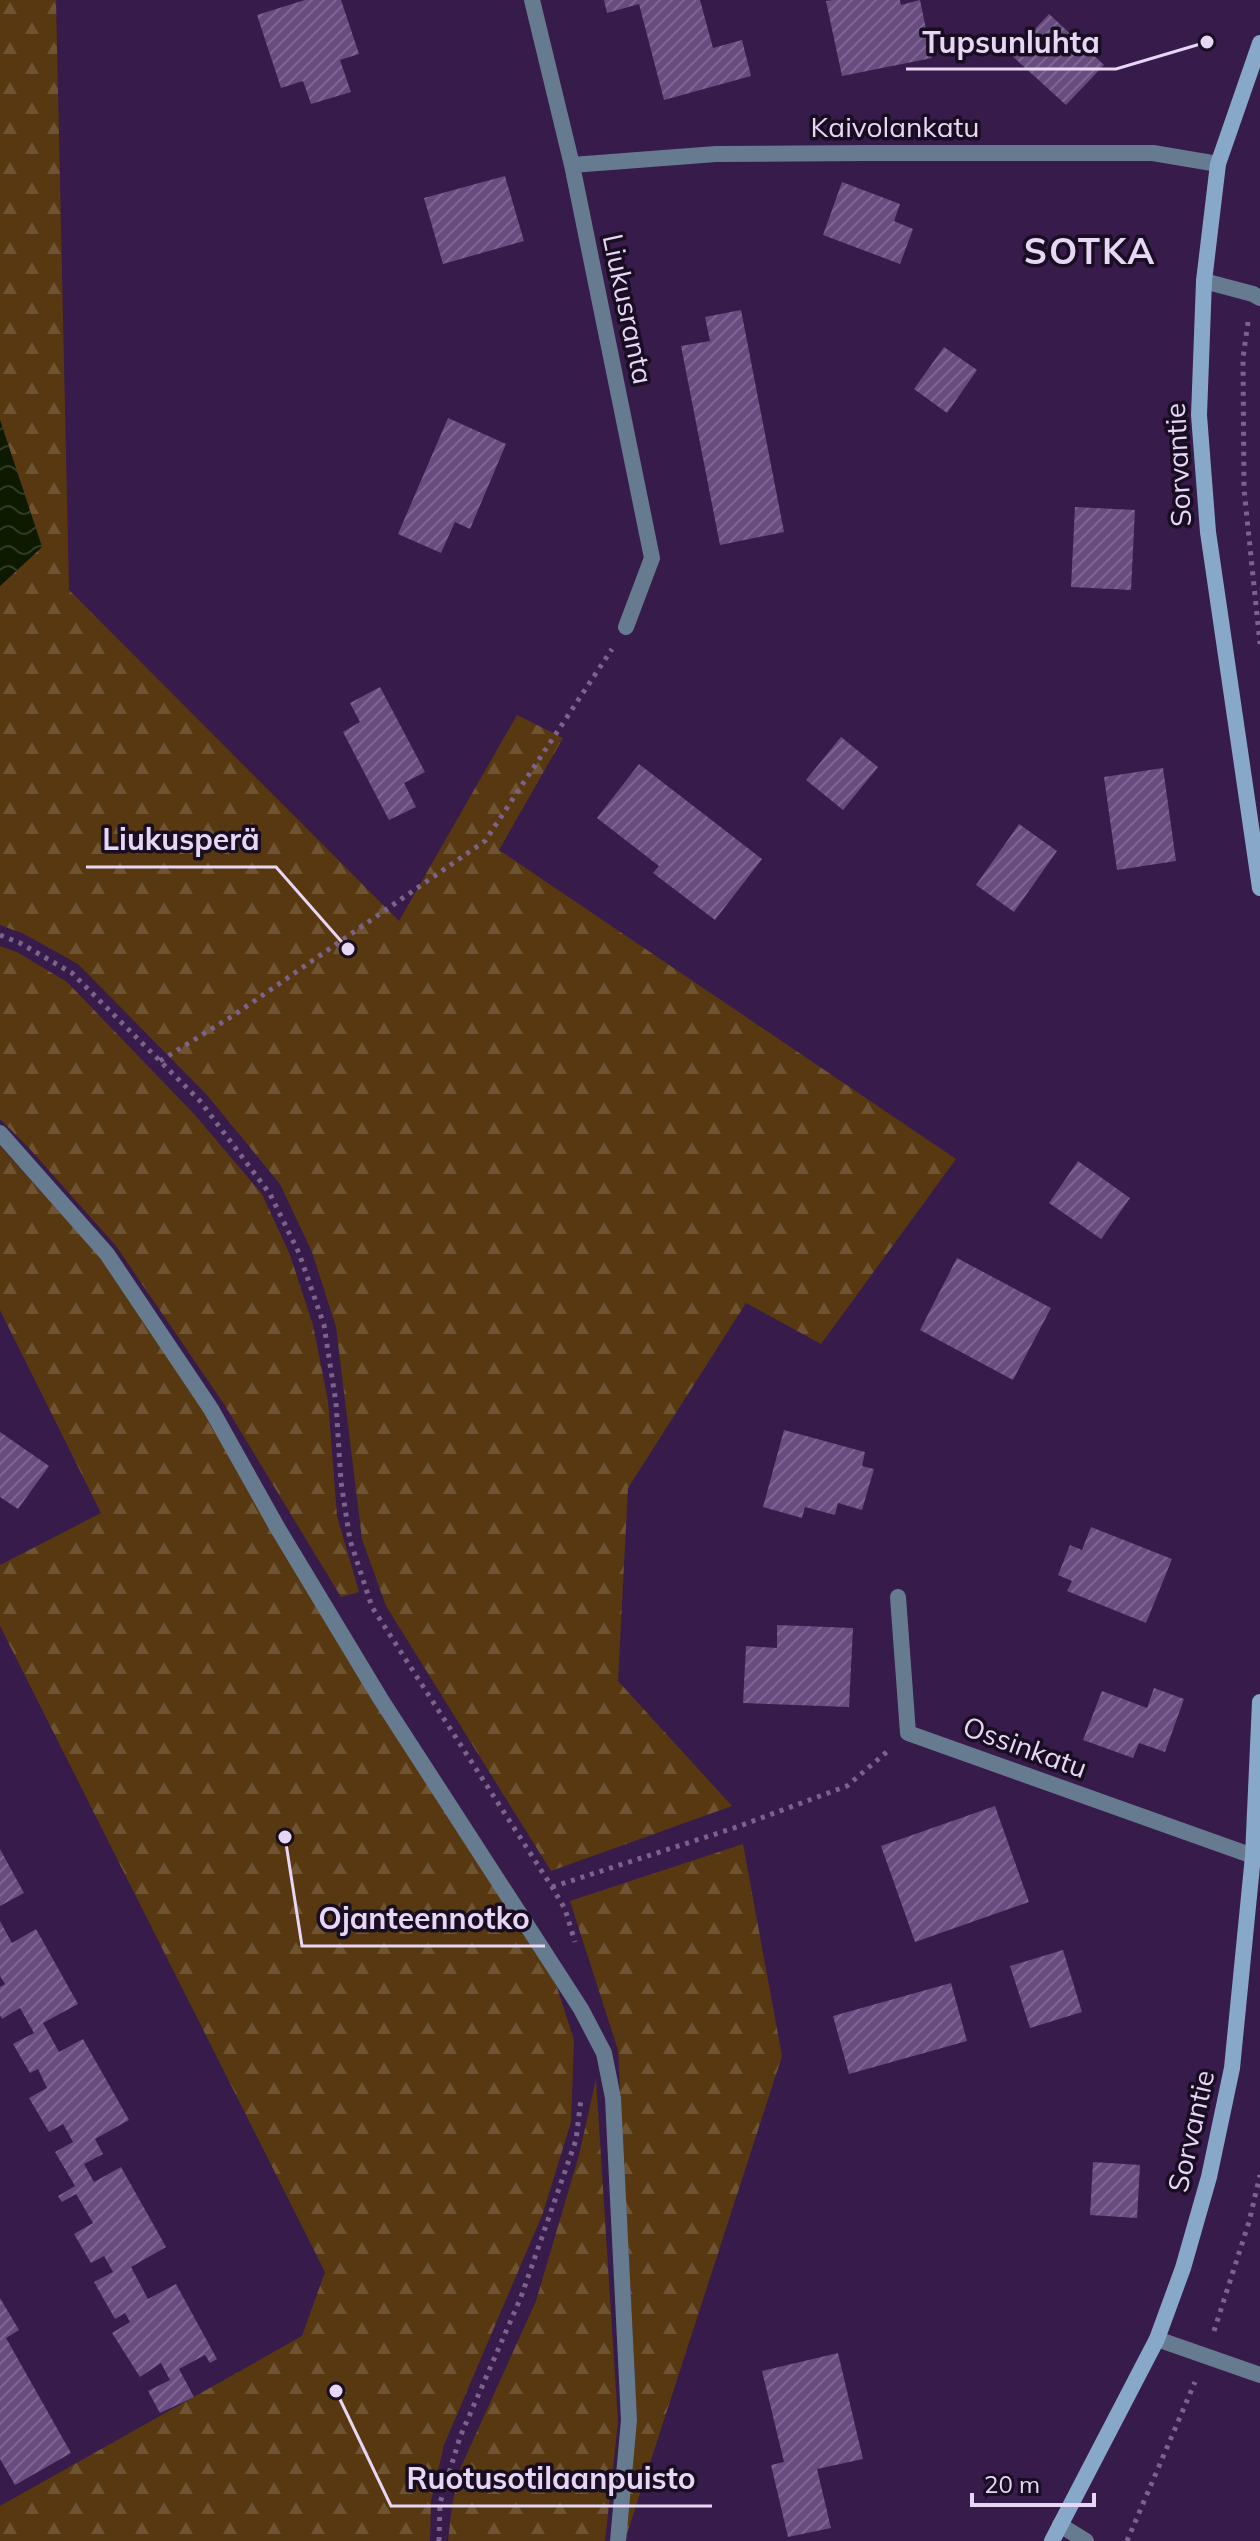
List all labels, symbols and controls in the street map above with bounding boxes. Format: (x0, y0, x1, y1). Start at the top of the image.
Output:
callout: Tupsunluhta (906, 15, 1116, 69)
text: Tupsunluhta (922, 23, 1100, 61)
street label: Kaivolankatu (811, 109, 979, 144)
district label: SOTKA (1024, 228, 1156, 273)
street label: Liukusranta (596, 231, 661, 387)
street label: Sorvantie (1157, 402, 1198, 528)
callout: Liukusperä (86, 813, 276, 867)
text: Liukusperä (102, 820, 260, 858)
street label: Ossinkatu (958, 1708, 1092, 1785)
callout: Ojanteennotko (302, 1892, 545, 1946)
text: Ojanteennotko (318, 1899, 530, 1937)
street label: Sorvantie (1160, 2067, 1222, 2195)
callout: Ruotusotilaanpuisto (391, 2452, 712, 2506)
scale bar (972, 2457, 1094, 2507)
text: Ruotusotilaanpuisto (407, 2459, 695, 2497)
text: 20 m (984, 2469, 1040, 2499)

